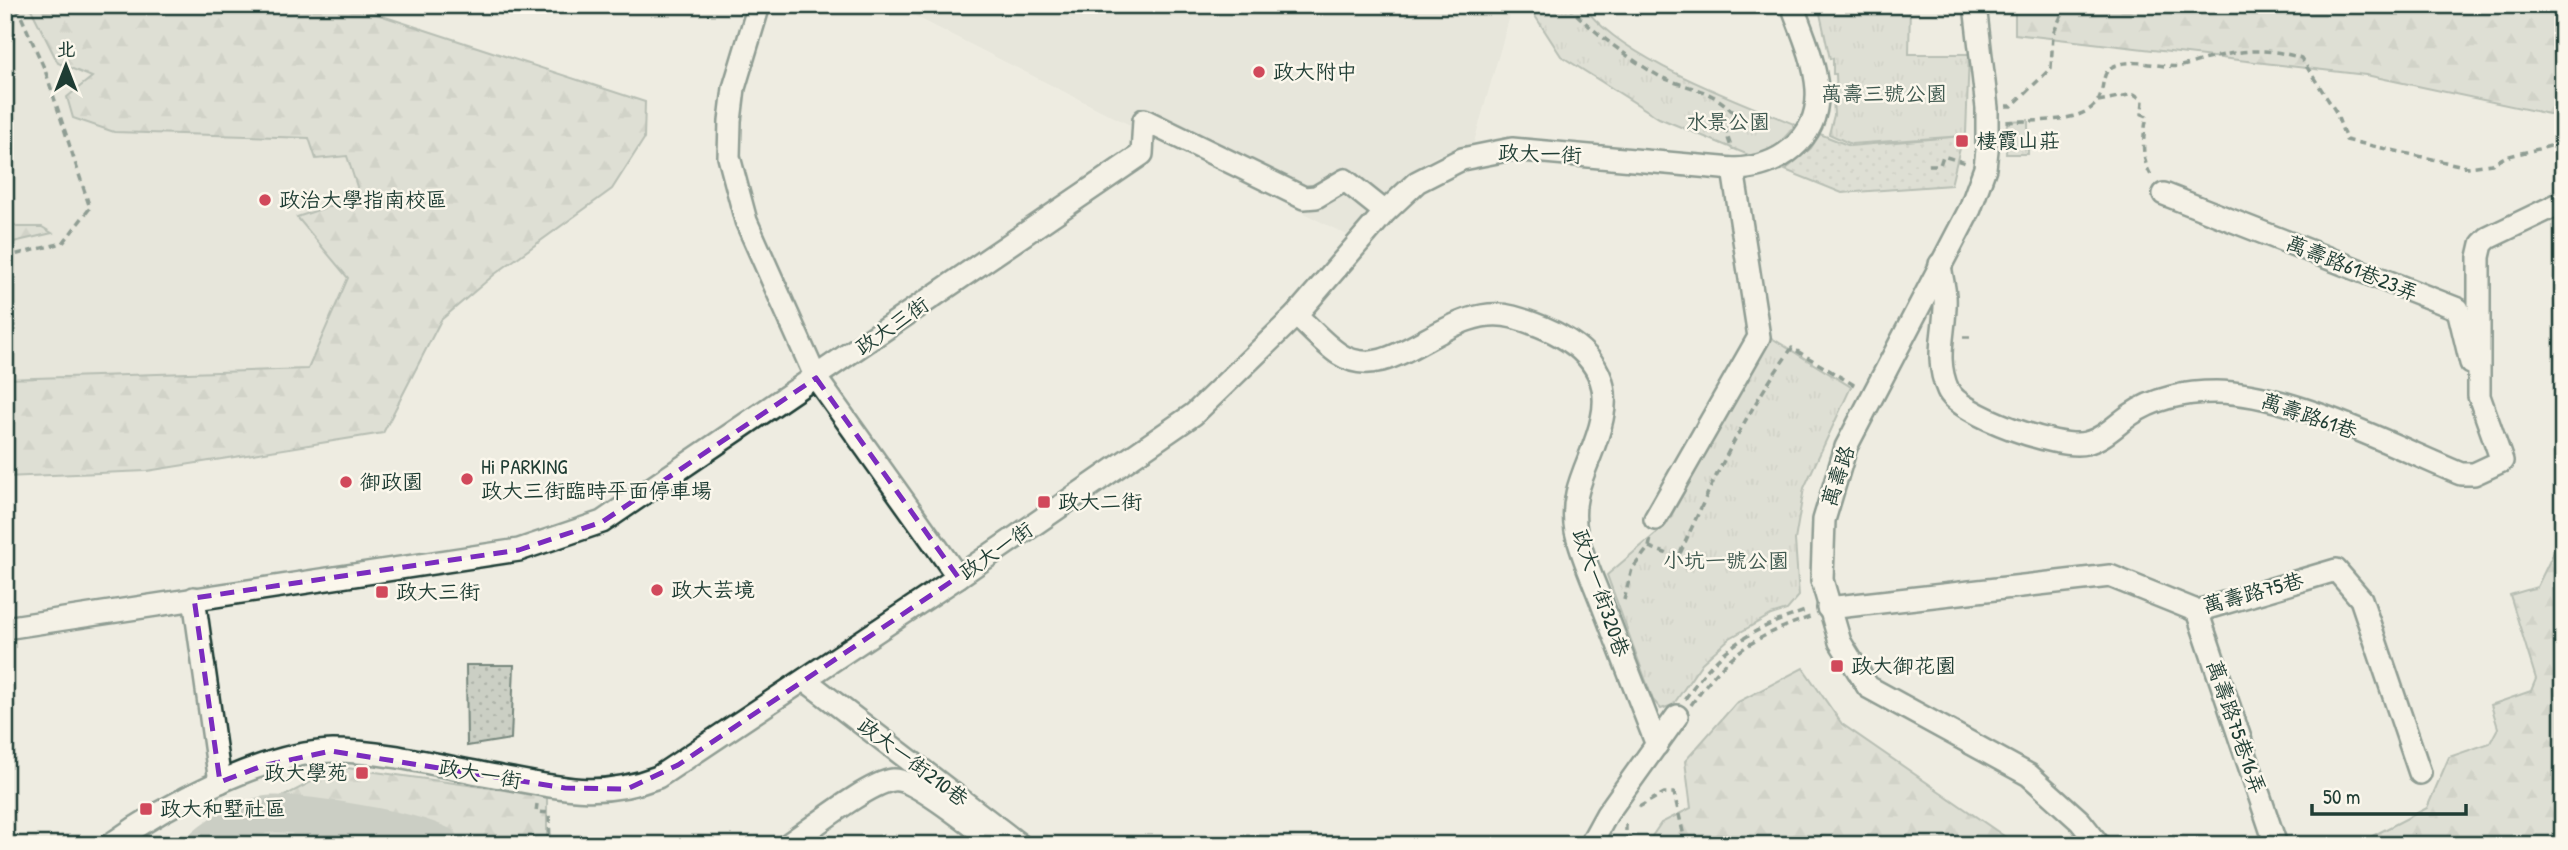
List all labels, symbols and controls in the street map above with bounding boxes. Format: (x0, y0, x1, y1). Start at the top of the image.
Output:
north arrow (32, 32, 102, 102)
text: 北 (56, 36, 76, 62)
place label: 政大附中 (1273, 57, 1357, 86)
marker: 政大附中 (1251, 64, 1267, 80)
park label: 萬壽三號公園 (1821, 79, 1947, 108)
park label: 水景公園 (1686, 107, 1770, 136)
place label: 棲霞山莊 (1976, 126, 2060, 155)
marker: 棲霞山莊 (1954, 133, 1970, 149)
street label: 政大一街 (1498, 138, 1582, 169)
place label: 政治大學指南校區 (279, 185, 447, 214)
marker: 政治大學指南校區 (257, 192, 273, 208)
street label: 萬壽路61巷23弄 (2282, 228, 2423, 307)
street label: 政大三街 (849, 290, 934, 362)
street label: 萬壽路61巷 (2257, 386, 2361, 446)
street label: 萬壽路 (1814, 441, 1861, 510)
place label: Hi PARKING 政大三街臨時平面停車場 (481, 452, 712, 505)
place label: 御政園 (360, 467, 423, 496)
marker: Hi PARKING 政大三街臨時平面停車場 (459, 471, 475, 487)
marker: 御政園 (338, 474, 354, 490)
place label: 政大二街 (1058, 487, 1142, 516)
marker: 政大二街 (1036, 494, 1052, 510)
street label: 政大一街 (953, 515, 1038, 587)
street label: 政大一街320巷 (1566, 525, 1637, 661)
park label: 小坑一號公園 (1663, 546, 1789, 575)
street label: 萬壽路75巷 (2199, 565, 2307, 620)
place label: 政大芸境 (671, 575, 755, 604)
place label: 政大三街 (396, 577, 480, 606)
marker: 政大芸境 (649, 582, 665, 598)
marker: 政大三街 (374, 584, 390, 600)
place label: 政大御花園 (1851, 651, 1956, 680)
street label: 萬壽路75巷16弄 (2200, 656, 2273, 798)
marker: 政大御花園 (1829, 658, 1845, 674)
street label: 政大一街210巷 (852, 710, 975, 813)
street label: 政大一街 (436, 752, 524, 795)
place label: 政大學苑 (264, 758, 348, 787)
marker: 政大學苑 (354, 765, 370, 781)
scale bar (2312, 773, 2466, 817)
text: 50 m (2323, 782, 2360, 811)
place label: 政大和墅社區 (160, 794, 286, 823)
marker: 政大和墅社區 (138, 801, 154, 817)

